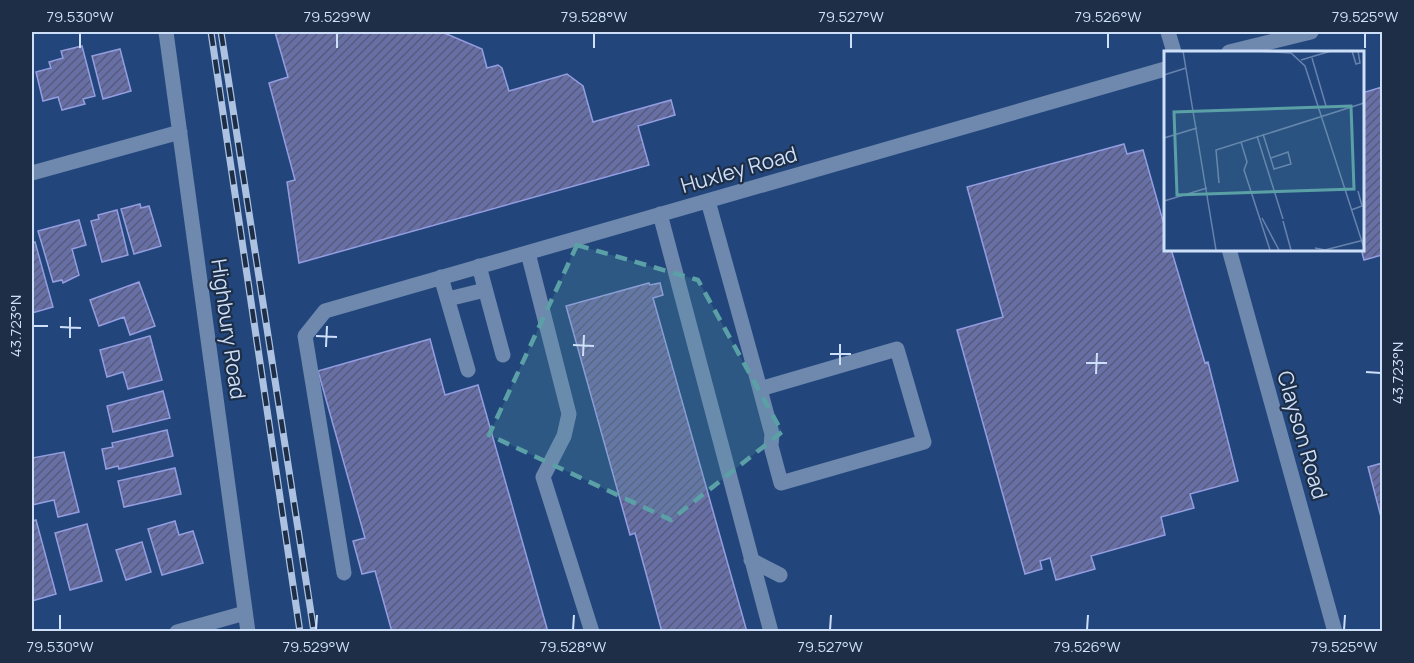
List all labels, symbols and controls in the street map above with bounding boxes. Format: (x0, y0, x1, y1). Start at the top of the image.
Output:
text: 79.530°W (46, 6, 114, 27)
text: 79.529°W (303, 6, 371, 27)
text: 79.528°W (561, 6, 627, 27)
text: 79.527°W (818, 6, 884, 27)
text: 79.526°W (1074, 6, 1142, 27)
text: 79.525°W (1332, 6, 1398, 27)
inset map (1164, 51, 1363, 250)
street label: Huxley Road (677, 139, 800, 199)
street label: Highbury Road (205, 257, 253, 401)
text: 43.723°N (5, 295, 26, 357)
text: 43.723°N (1387, 342, 1408, 404)
street label: Clayson Road (1271, 367, 1335, 502)
text: 79.530°W (26, 636, 94, 657)
text: 79.529°W (282, 636, 350, 657)
text: 79.528°W (540, 636, 606, 657)
text: 79.527°W (797, 636, 863, 657)
text: 79.526°W (1053, 636, 1121, 657)
text: 79.525°W (1311, 636, 1377, 657)

